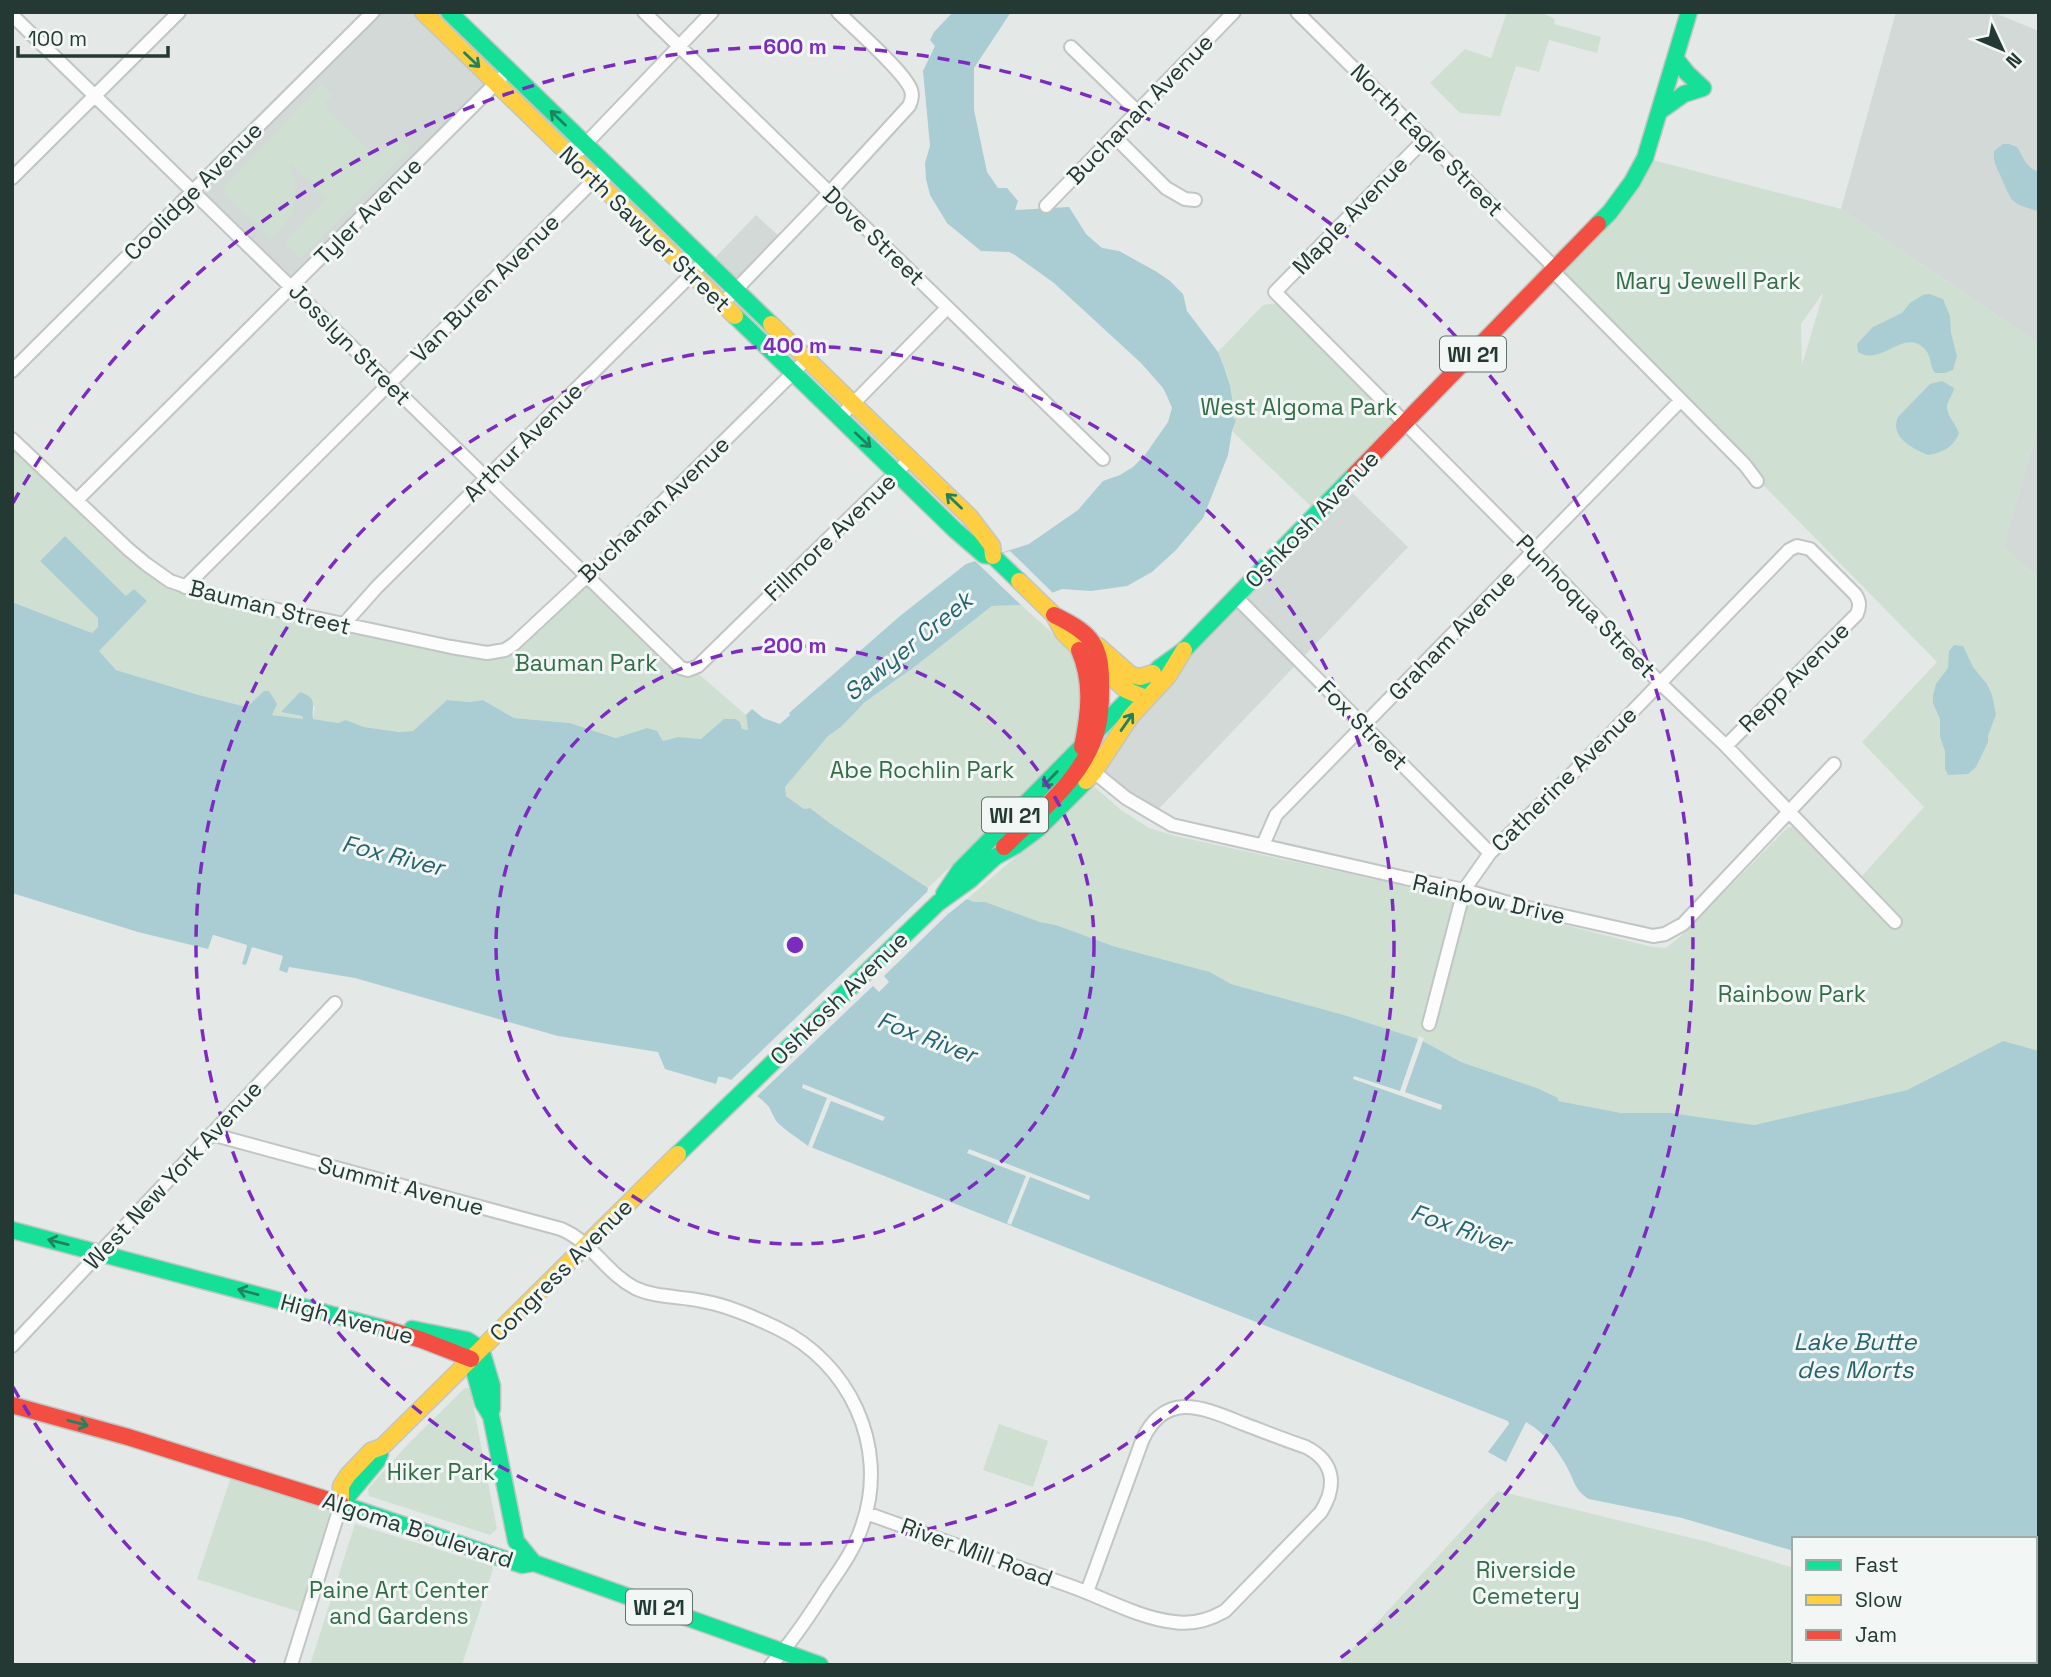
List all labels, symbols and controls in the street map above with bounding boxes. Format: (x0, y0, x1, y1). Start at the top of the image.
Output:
scale bar (18, 14, 168, 58)
north arrow (1967, 14, 2037, 84)
text: 100 m (28, 25, 87, 52)
street label: Buchanan Avenue (1060, 27, 1220, 191)
text: 600 m (763, 33, 827, 60)
text: N (2000, 47, 2027, 74)
one-way arrow (463, 51, 480, 68)
street label: North Eagle Street (1344, 57, 1510, 223)
one-way arrow (550, 110, 567, 127)
street label: Coolidge Avenue (117, 115, 269, 267)
street label: North Sawyer Street (553, 139, 737, 319)
street label: Maple Avenue (1286, 149, 1414, 281)
street label: Tyler Avenue (308, 151, 428, 271)
street label: Dove Street (817, 180, 931, 292)
street label: Van Buren Avenue (404, 207, 566, 369)
park label: Mary Jewell Park (1615, 266, 1801, 296)
street label: Josslyn Street (282, 276, 418, 412)
text: 400 m (763, 332, 827, 359)
road number: WI 21 (1440, 336, 1506, 372)
street label: Arthur Avenue (457, 376, 589, 508)
park label: West Algoma Park (1200, 392, 1398, 422)
street label: Buchanan Avenue (572, 429, 736, 589)
one-way arrow (854, 432, 871, 449)
street label: Oshkosh Avenue (1238, 444, 1386, 594)
street label: Fillmore Avenue (758, 466, 902, 608)
one-way arrow (946, 493, 963, 510)
street label: Punhoqua Street (1510, 528, 1662, 684)
street label: Graham Avenue (1382, 563, 1522, 707)
street label: Bauman Street (186, 572, 354, 642)
water label: Sawyer Creek (837, 583, 981, 707)
street label: Repp Avenue (1732, 615, 1856, 739)
text: 200 m (764, 632, 826, 659)
park label: Bauman Park (514, 648, 658, 678)
street label: Fox Street (1312, 674, 1414, 776)
street label: Catherine Avenue (1485, 700, 1643, 858)
one-way arrow (1120, 713, 1134, 732)
park label: Abe Rochlin Park (830, 755, 1014, 785)
one-way arrow (1041, 771, 1058, 788)
road number: WI 21 (982, 798, 1048, 832)
water label: Fox River (339, 827, 450, 883)
street label: Rainbow Drive (1410, 867, 1568, 931)
street label: Oshkosh Avenue (764, 924, 914, 1072)
centre of rings (783, 933, 807, 957)
park label: Rainbow Park (1718, 979, 1866, 1009)
water label: Fox River (873, 1004, 984, 1071)
street label: West New York Avenue (77, 1074, 269, 1276)
street label: Summit Avenue (315, 1149, 487, 1223)
street label: Congress Avenue (483, 1192, 639, 1348)
water label: Fox River (1407, 1196, 1518, 1261)
one-way arrow (47, 1235, 70, 1248)
one-way arrow (237, 1285, 259, 1298)
street label: High Avenue (277, 1287, 417, 1351)
water label: Lake Butte des Morts (1793, 1326, 1917, 1385)
one-way arrow (67, 1418, 89, 1431)
park label: Hiker Park (387, 1457, 495, 1487)
street label: Algoma Boulevard (319, 1485, 517, 1575)
street label: River Mill Road (897, 1511, 1057, 1593)
legend (1792, 1537, 2037, 1663)
text: Fast (1855, 1551, 1899, 1578)
park label: Riverside Cemetery (1472, 1555, 1580, 1611)
park label: Paine Art Center and Gardens (309, 1575, 489, 1631)
text: Slow (1855, 1586, 1903, 1613)
road number: WI 21 (626, 1590, 692, 1624)
text: Jam (1855, 1621, 1897, 1648)

